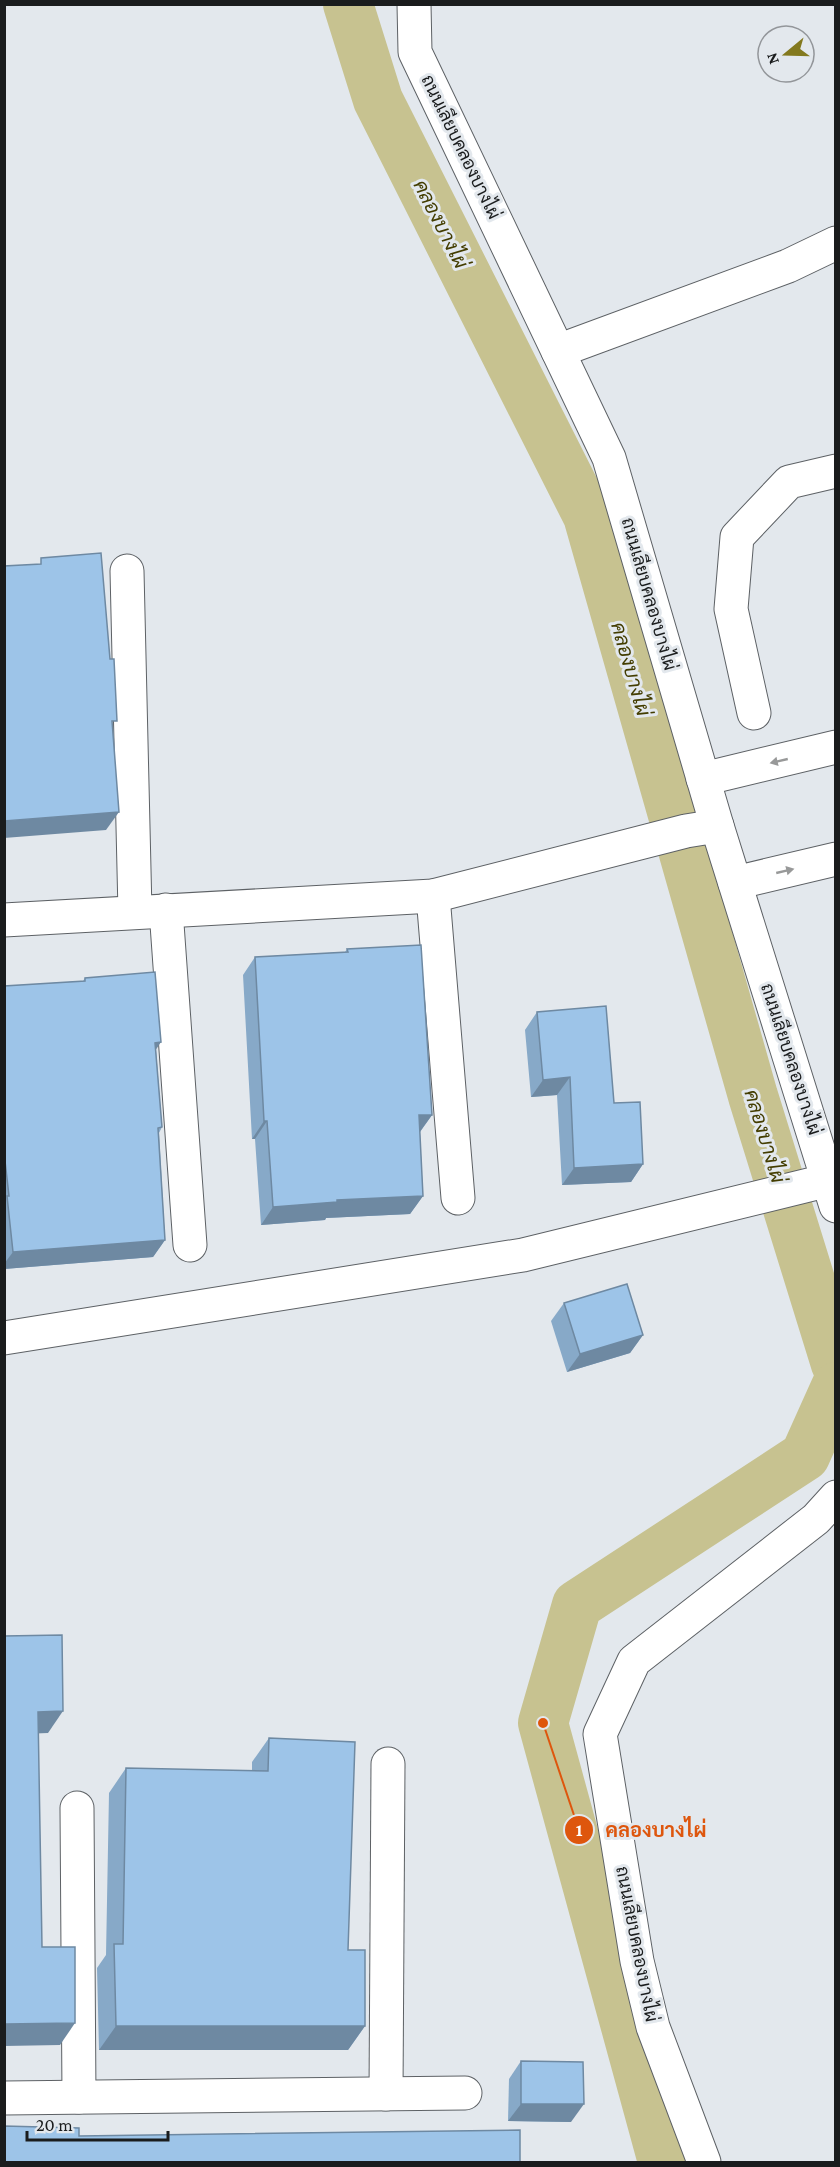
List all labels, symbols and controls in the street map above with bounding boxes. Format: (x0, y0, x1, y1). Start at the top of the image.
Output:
north arrow (756, 24, 816, 84)
text: N (762, 51, 782, 67)
street label: ถนนเลียบคลองบางไผ่ (417, 71, 505, 223)
water label: คลองบางไผ่ (408, 176, 474, 272)
street label: ถนนเลียบคลองบางไผ่ (617, 515, 681, 673)
water label: คลองบางไผ่ (606, 619, 656, 719)
one-way arrow (769, 756, 788, 766)
one-way arrow (776, 866, 794, 876)
street label: ถนนเลียบคลองบางไผ่ (756, 980, 826, 1138)
water label: คลองบางไผ่ (739, 1086, 791, 1186)
callout: คลองบางไผ่ (564, 1811, 719, 1849)
text: คลองบางไผ่ (606, 1816, 706, 1841)
text: 1 (576, 1820, 583, 1840)
street label: ถนนเลียบคลองบางไผ่ (612, 1864, 665, 2023)
scale bar (27, 2104, 168, 2142)
text: 20 m (36, 2115, 73, 2135)

